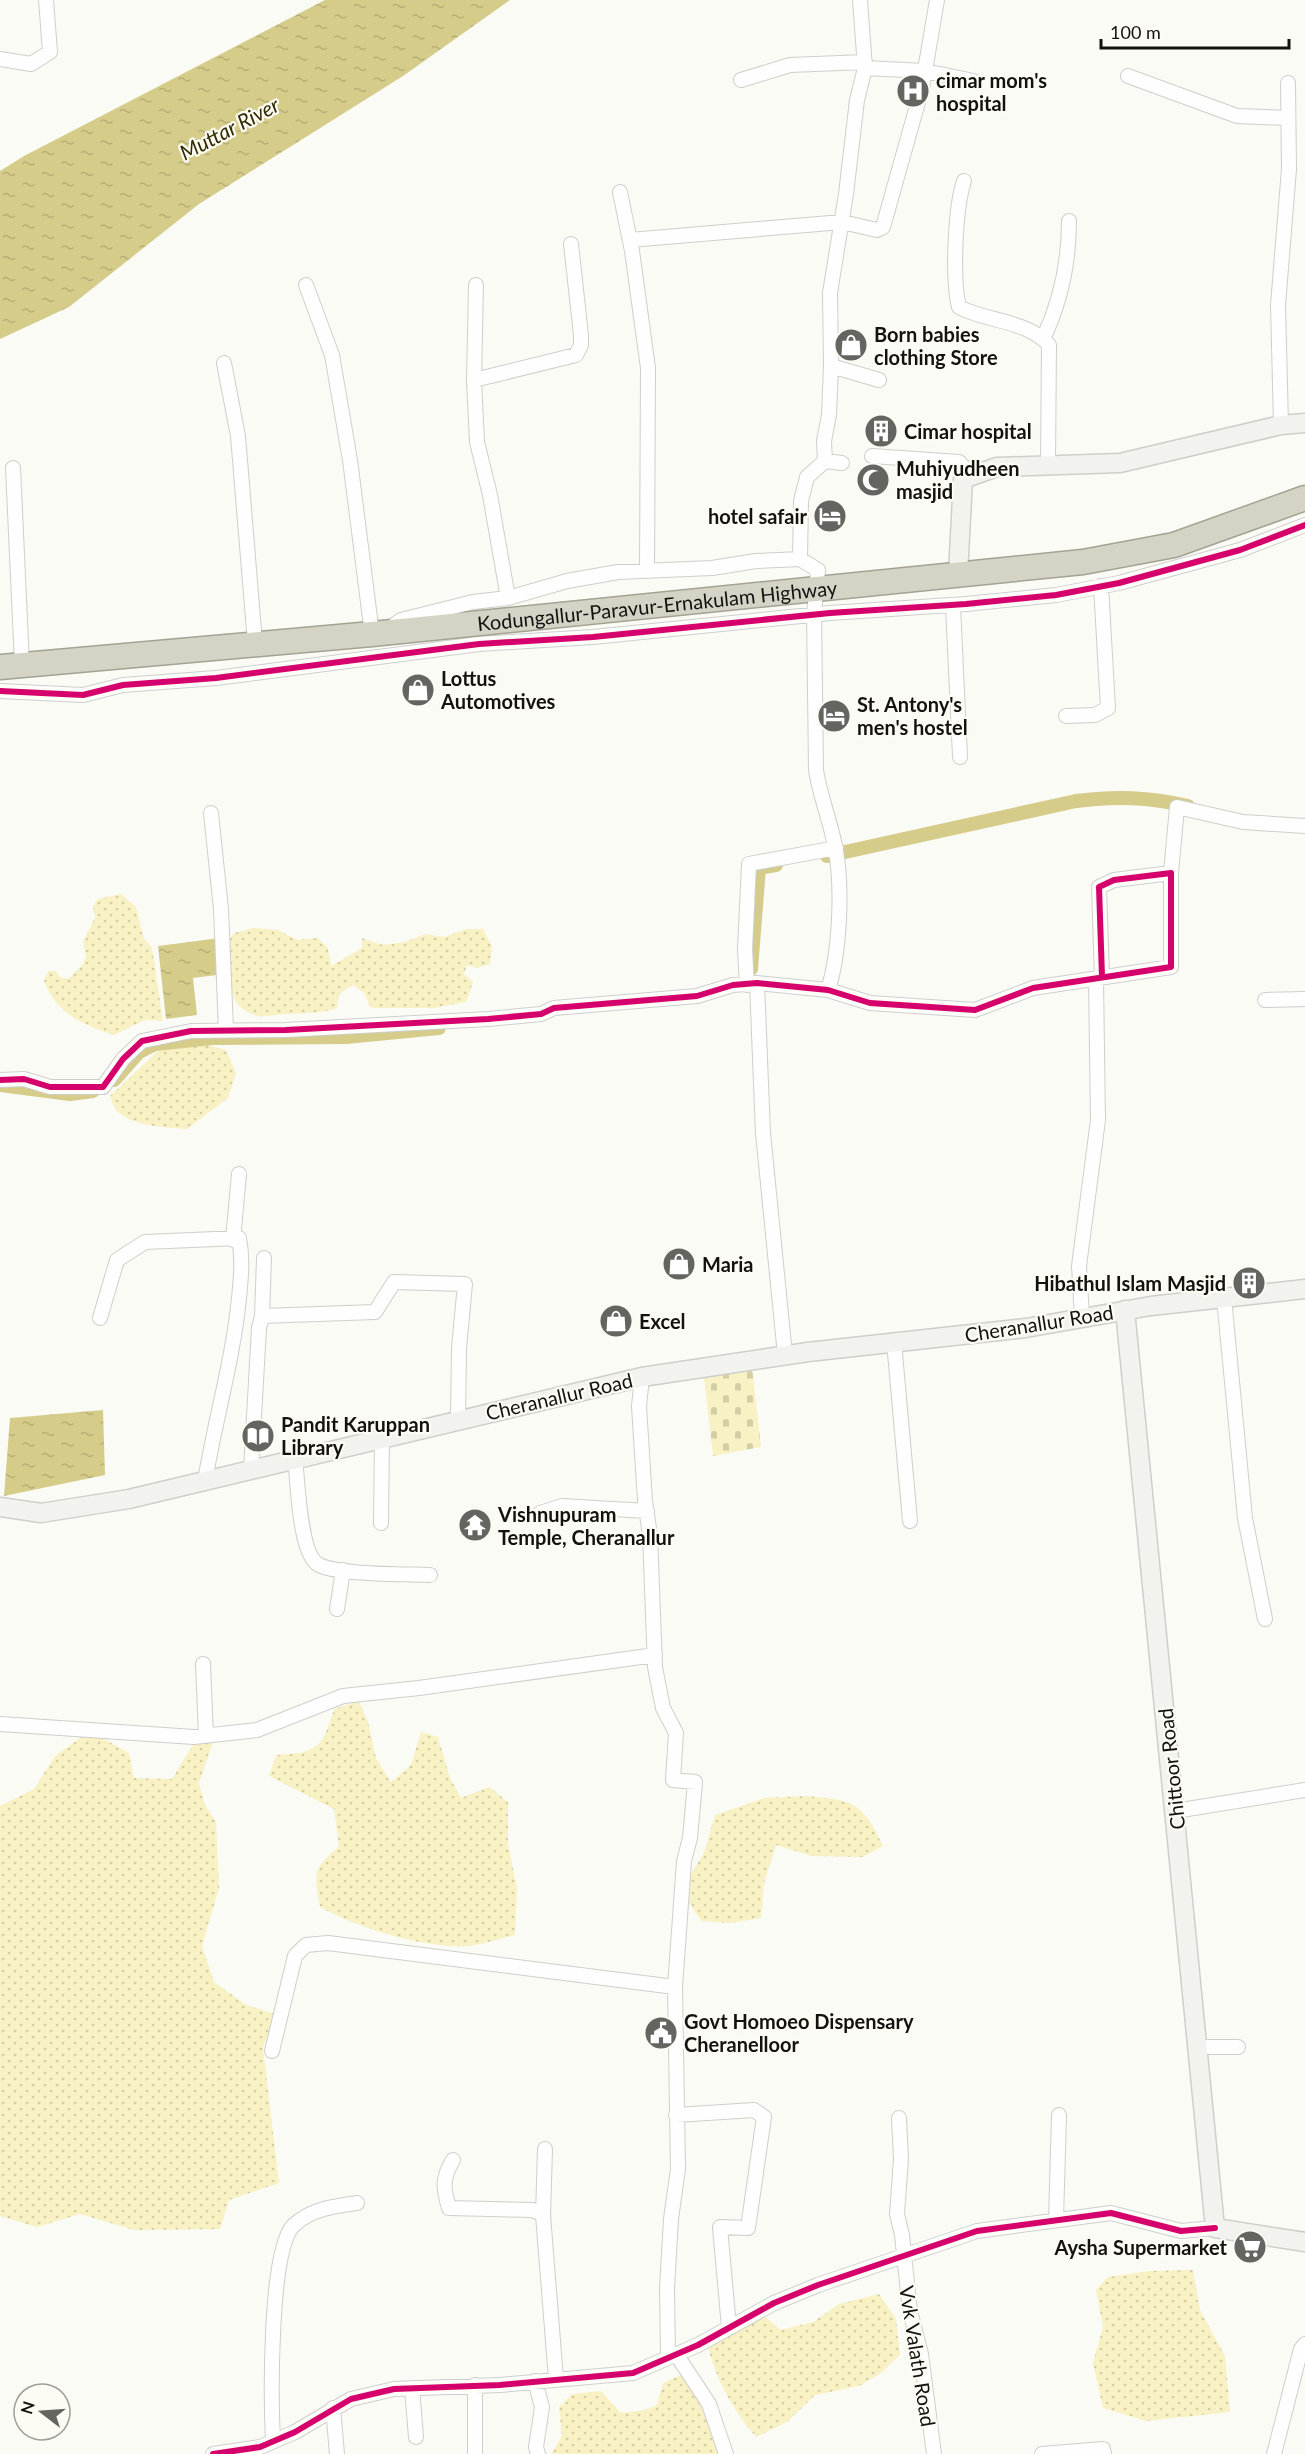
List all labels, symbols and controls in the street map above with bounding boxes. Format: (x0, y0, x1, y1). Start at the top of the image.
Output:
scale bar (1101, 12, 1288, 50)
text: 100 m (1110, 21, 1161, 43)
place label: cimar mom's hospital (936, 68, 1047, 115)
hospital icon: cimar mom's hospital (895, 73, 931, 109)
water label: Muttar River (175, 91, 284, 165)
place label: Born babies clothing Store (874, 322, 998, 369)
shop icon: Born babies clothing Store (833, 327, 869, 363)
building icon: Cimar hospital (863, 413, 899, 449)
place label: Cimar hospital (904, 419, 1032, 443)
place label: Muhiyudheen masjid (896, 456, 1019, 503)
mosque icon: Muhiyudheen masjid (855, 462, 891, 498)
hotel icon: hotel safair (812, 498, 848, 534)
place label: hotel safair (708, 504, 808, 528)
street label: Kodungallur-Paravur-Ernakulam Highway (476, 575, 839, 635)
place label: Lottus Automotives (440, 666, 556, 713)
shop icon: Lottus Automotives (400, 672, 436, 708)
place label: St. Antony's men's hostel (857, 692, 968, 739)
hotel icon: St. Antony's men's hostel (816, 698, 852, 734)
shop icon: Maria (661, 1246, 697, 1282)
place label: Maria (702, 1252, 753, 1276)
building icon: Hibathul Islam Masjid (1231, 1265, 1267, 1301)
place label: Hibathul Islam Masjid (1034, 1271, 1226, 1295)
street label: Cheranallur Road (963, 1299, 1115, 1347)
shop icon: Excel (598, 1303, 634, 1339)
place label: Excel (639, 1309, 686, 1333)
street label: Cheranallur Road (483, 1367, 635, 1425)
place label: Pandit Karuppan Library (281, 1412, 430, 1459)
library icon: Pandit Karuppan Library (240, 1418, 276, 1454)
place label: Vishnupuram Temple, Cheranallur (497, 1502, 675, 1549)
temple icon: Vishnupuram Temple, Cheranallur (457, 1507, 493, 1543)
street label: Chittoor Road (1153, 1707, 1189, 1831)
place label: Govt Homoeo Dispensary Cheranelloor (684, 2009, 914, 2056)
public building icon: Govt Homoeo Dispensary Cheranelloor (643, 2015, 679, 2051)
supermarket icon: Aysha Supermarket (1232, 2229, 1268, 2265)
place label: Aysha Supermarket (1053, 2235, 1228, 2259)
street label: Vvk Valath Road (895, 2284, 941, 2428)
north arrow (12, 2382, 72, 2442)
text: N (16, 2399, 38, 2416)

